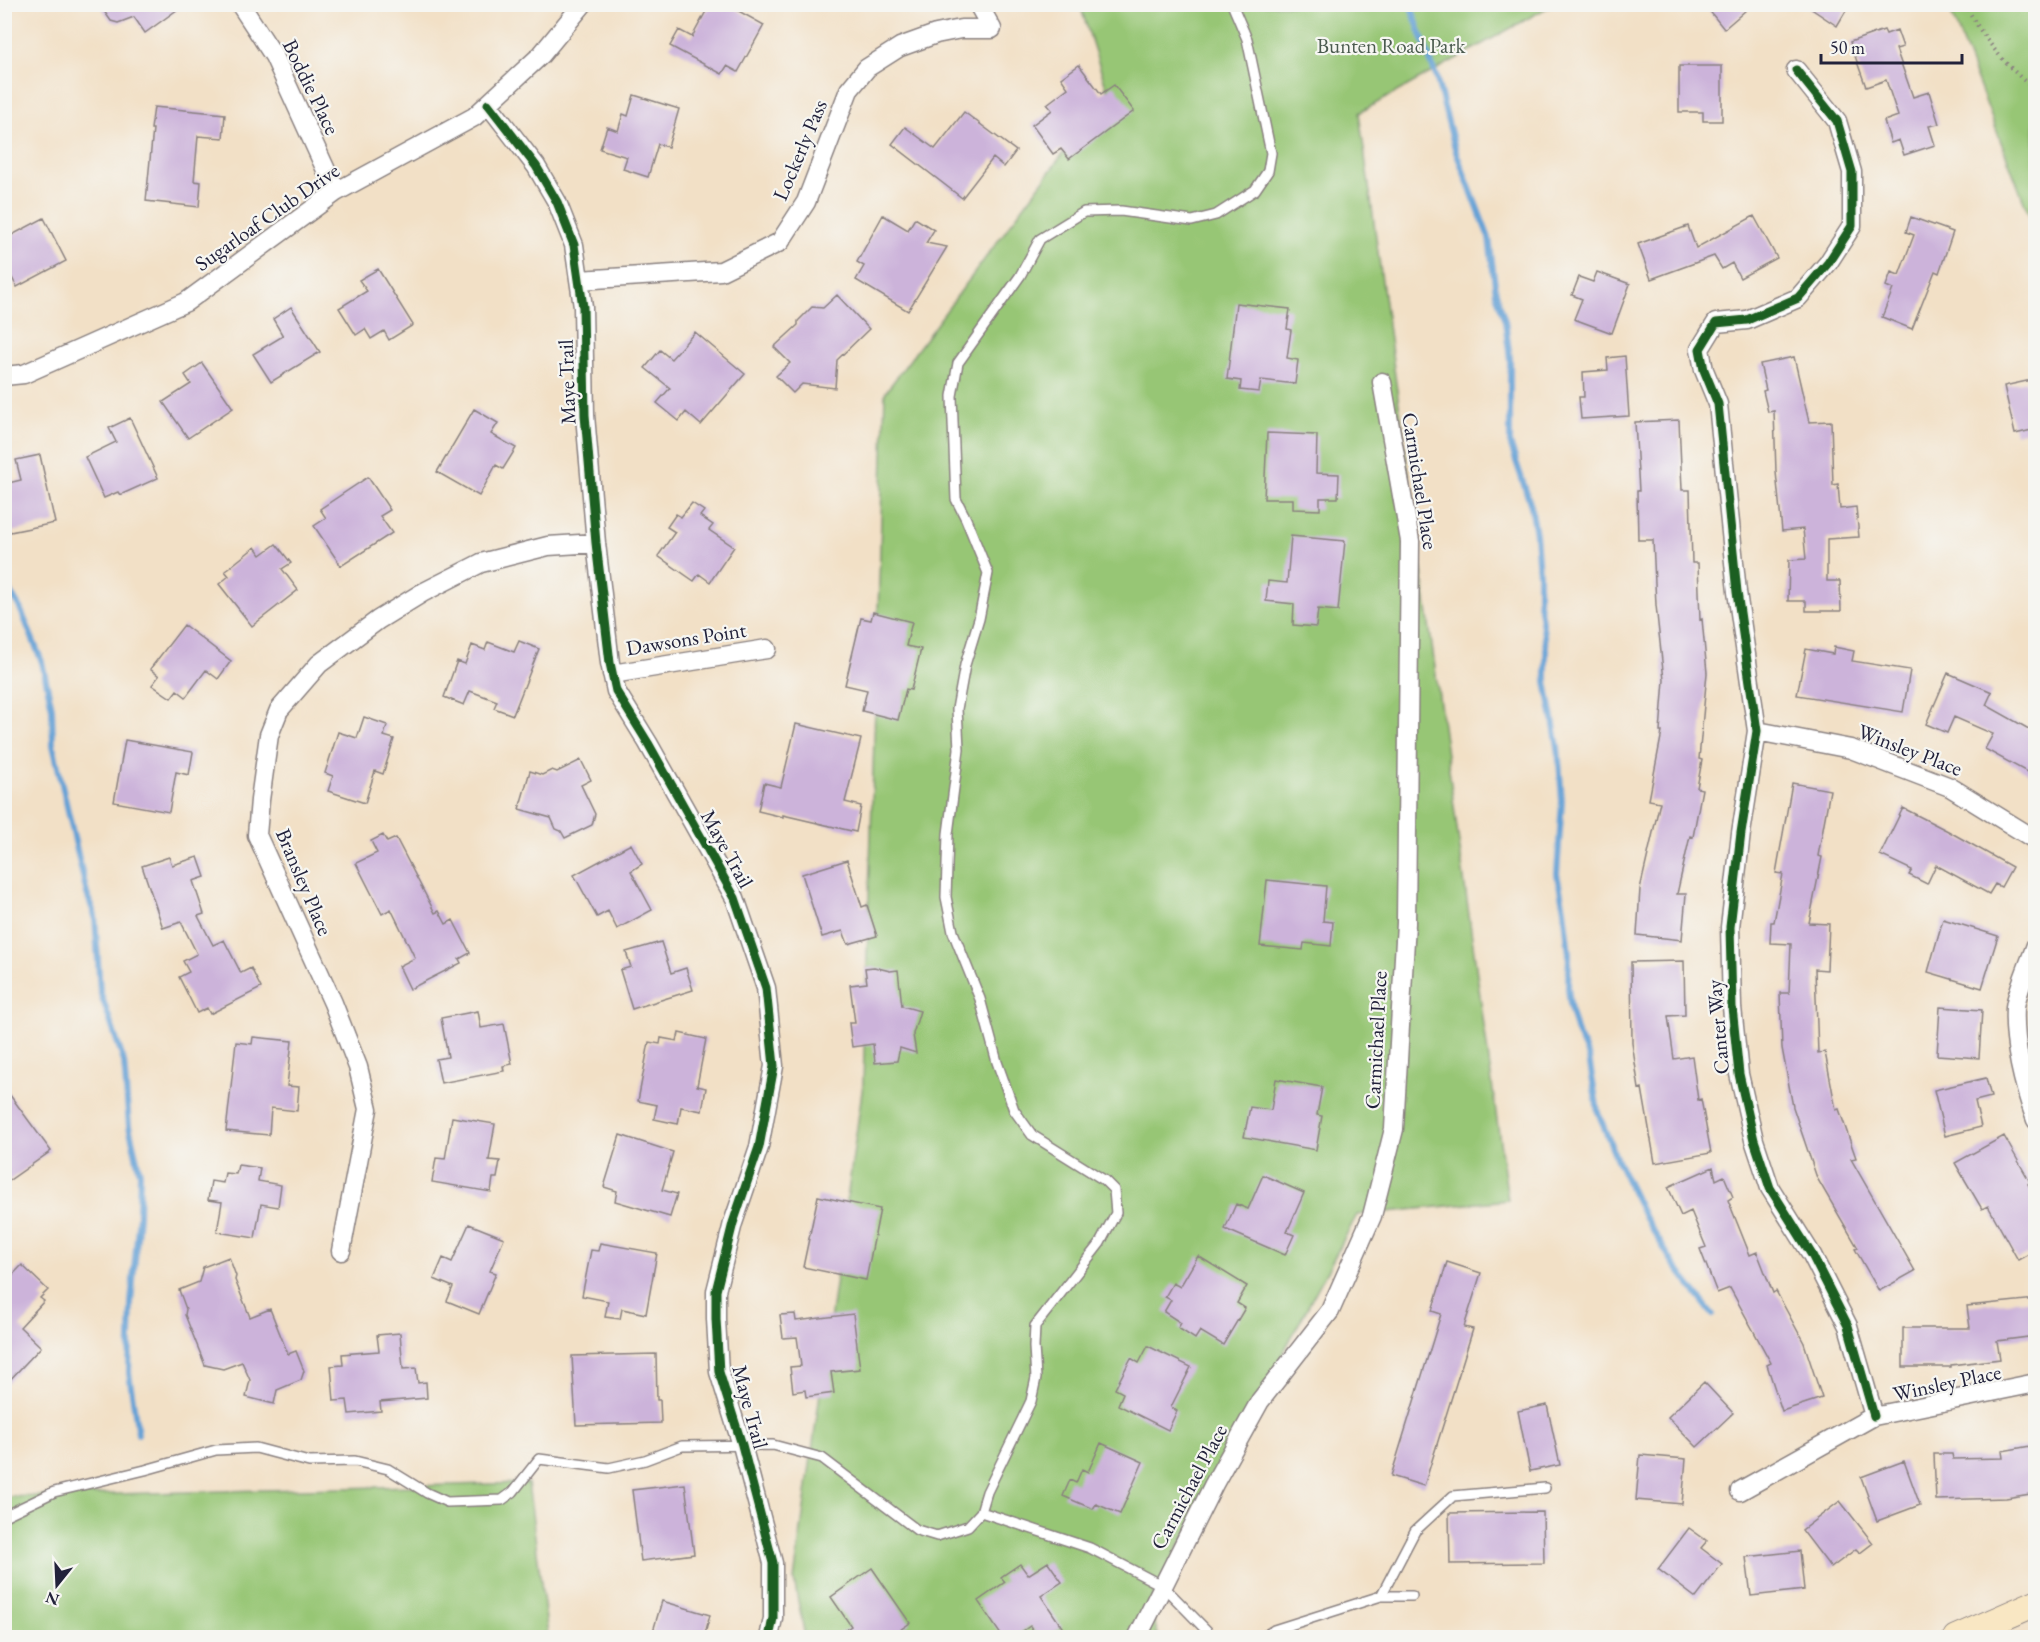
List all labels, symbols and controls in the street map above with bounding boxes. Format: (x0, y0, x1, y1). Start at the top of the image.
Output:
scale bar (1821, 27, 1962, 65)
park label: Bunten Road Park (1317, 32, 1466, 59)
street label: Boddie Place (277, 35, 346, 139)
text: 50 m (1830, 36, 1865, 59)
street label: Lockerly Pass (766, 95, 833, 204)
street label: Sugarloaf Club Drive (189, 157, 344, 277)
street label: Maye Trail (552, 339, 581, 425)
street label: Carmichael Place (1396, 411, 1445, 551)
street label: Dawsons Point (624, 616, 748, 661)
street label: Winsley Place (1854, 717, 1966, 782)
street label: Maye Trail (695, 805, 760, 893)
street label: Bransley Place (270, 824, 339, 939)
street label: Carmichael Place (1358, 970, 1393, 1110)
street label: Canter Way (1700, 978, 1735, 1075)
street label: Winsley Place (1890, 1358, 2003, 1407)
street label: Maye Trail (726, 1362, 775, 1452)
street label: Carmichael Place (1144, 1419, 1233, 1554)
north arrow (27, 1555, 87, 1615)
text: N (43, 1587, 62, 1611)

